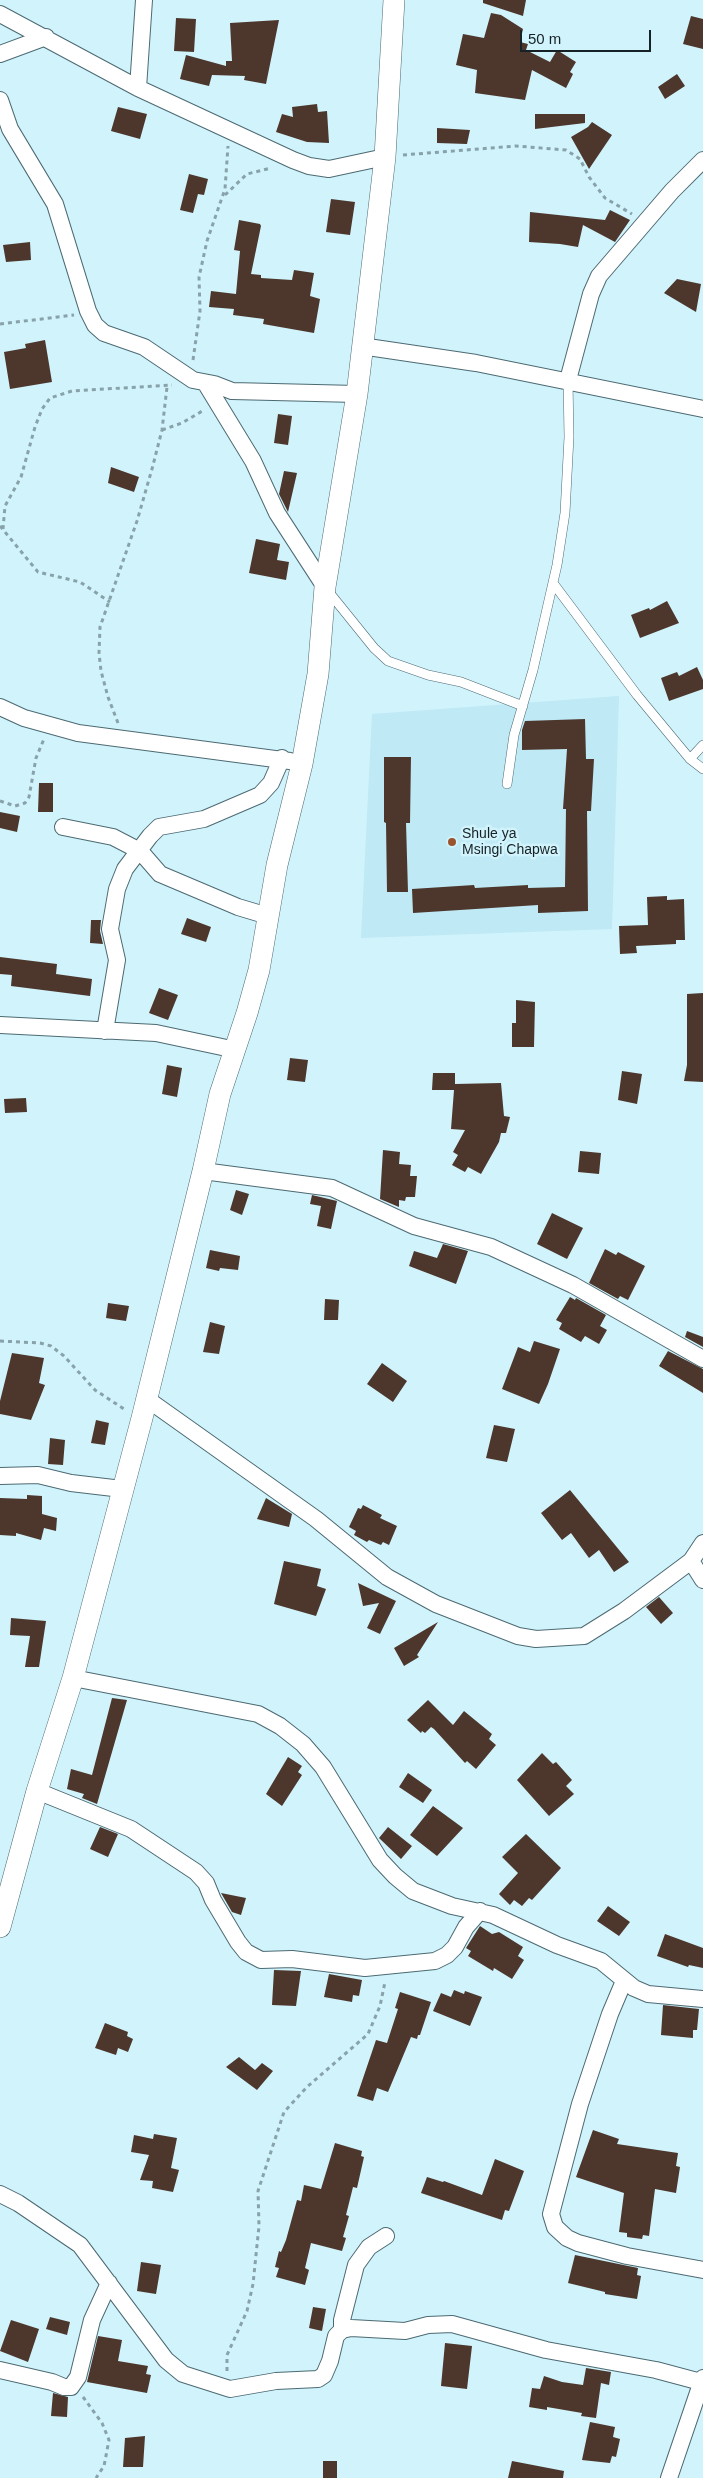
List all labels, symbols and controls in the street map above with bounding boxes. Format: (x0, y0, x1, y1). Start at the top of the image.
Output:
scale bar (523, 20, 654, 52)
text: 50 m (528, 30, 561, 47)
place label: Shule ya Msingi Chapwa (462, 826, 558, 859)
marker: Shule ya Msingi Chapwa (446, 836, 458, 848)

